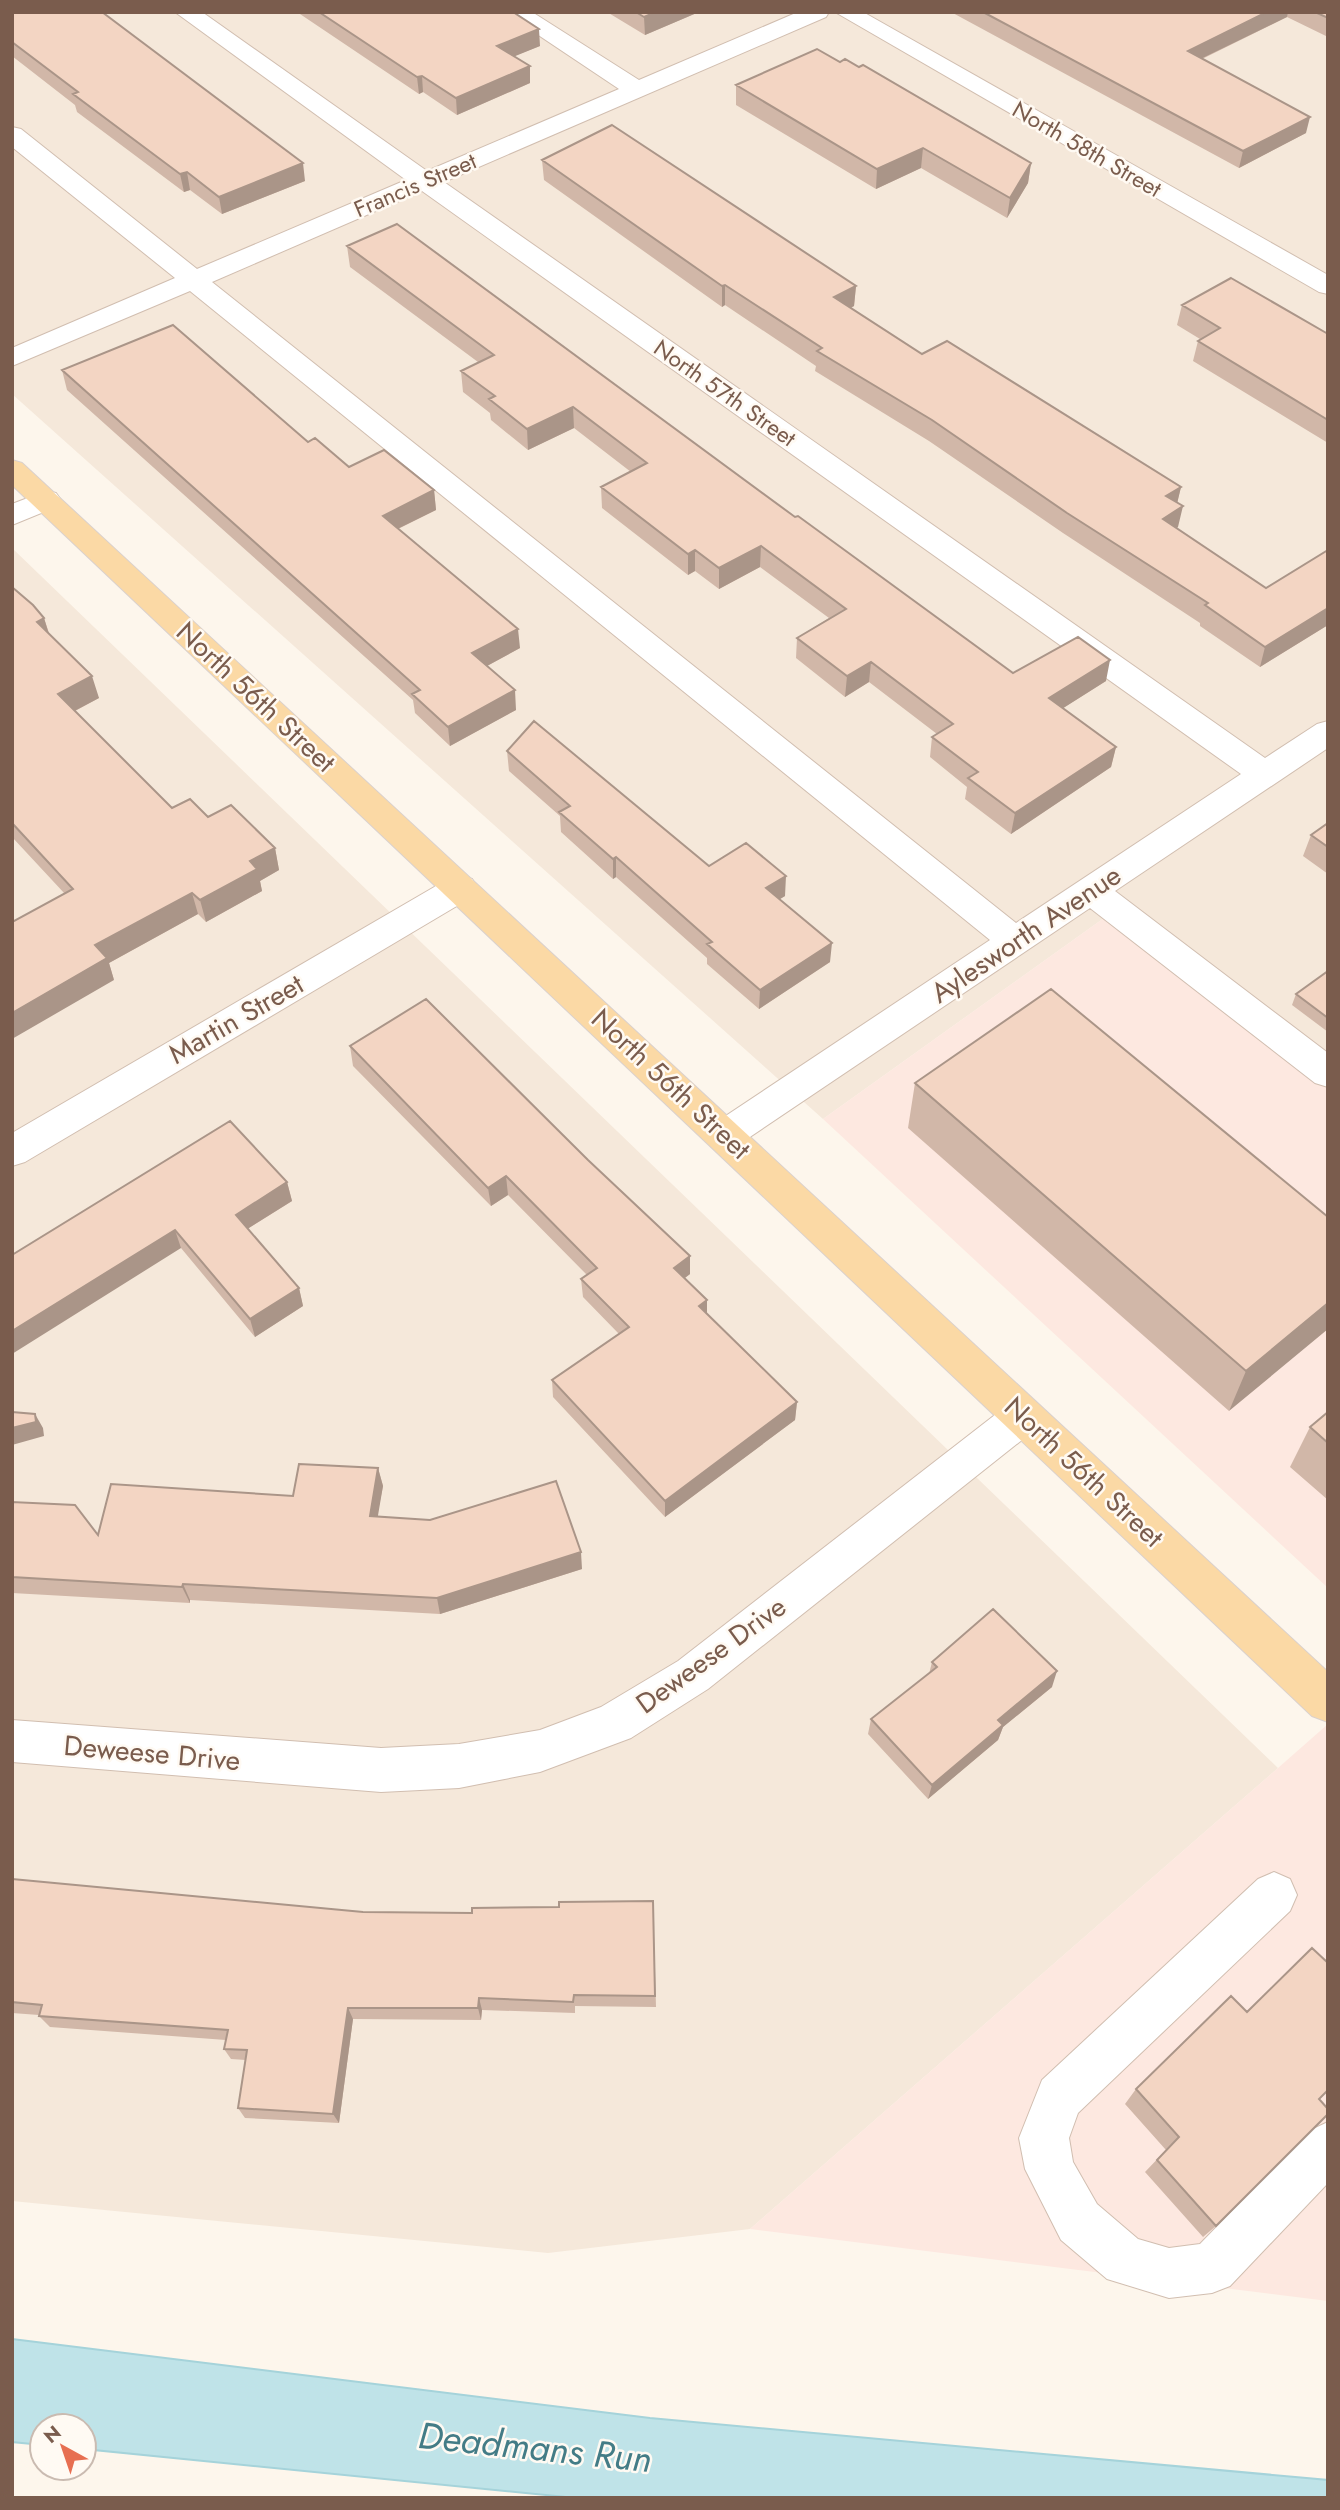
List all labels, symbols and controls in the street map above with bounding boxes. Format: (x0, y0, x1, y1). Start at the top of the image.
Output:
street label: North 58th Street (1006, 92, 1169, 206)
street label: Francis Street (348, 144, 482, 226)
street label: North 57th Street (647, 331, 804, 455)
street label: North 56th Street (167, 612, 345, 782)
street label: Aylesworth Avenue (923, 855, 1129, 1013)
street label: Martin Street (161, 964, 311, 1074)
street label: North 56th Street (582, 999, 760, 1169)
street label: North 56th Street (995, 1387, 1173, 1557)
street label: Deweese Drive (627, 1586, 795, 1724)
street label: Deweese Drive (62, 1725, 242, 1781)
water label: Deadmans Run (416, 2408, 654, 2486)
north arrow (28, 2412, 98, 2482)
text: N (38, 2419, 67, 2450)

